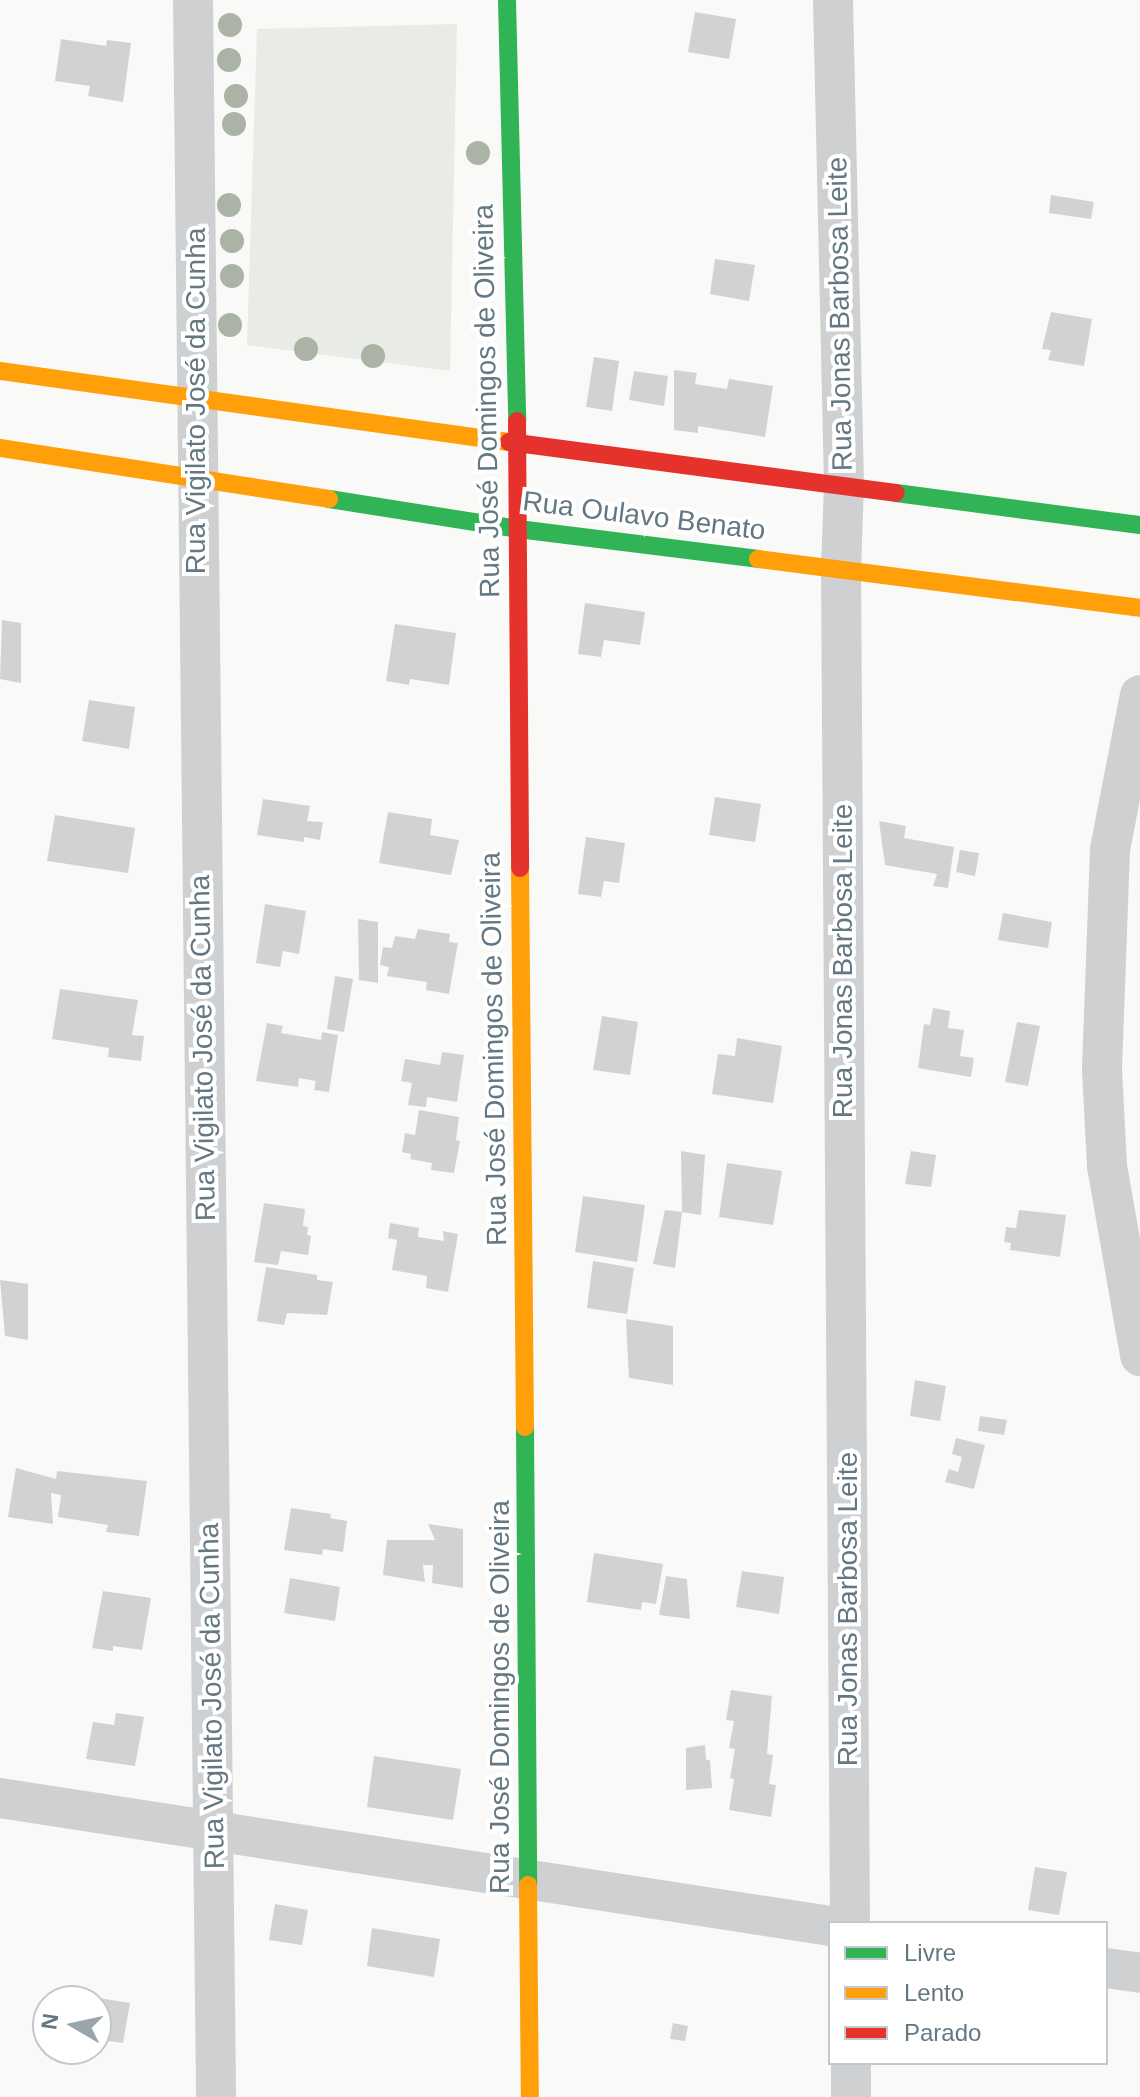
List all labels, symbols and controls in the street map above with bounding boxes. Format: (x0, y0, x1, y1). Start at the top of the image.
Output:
street label: Rua Jonas Barbosa Leite (820, 157, 860, 471)
street label: Rua José Domingos de Oliveira (467, 204, 507, 598)
street label: Rua Vigilato José da Cunha (179, 228, 213, 574)
street label: Rua Oulavo Benato (521, 484, 767, 548)
street label: Rua Jonas Barbosa Leite (826, 804, 860, 1118)
street label: Rua José Domingos de Oliveira (474, 852, 514, 1246)
street label: Rua Vigilato José da Cunha (183, 874, 223, 1222)
street label: Rua Jonas Barbosa Leite (831, 1452, 865, 1766)
street label: Rua José Domingos de Oliveira (483, 1500, 517, 1894)
street label: Rua Vigilato José da Cunha (192, 1522, 232, 1870)
legend (828, 1921, 1108, 2065)
text: Livre (904, 1939, 956, 1966)
text: Lento (904, 1979, 964, 2006)
north arrow (32, 1985, 112, 2065)
text: N (36, 2012, 63, 2031)
text: Parado (904, 2019, 981, 2046)

